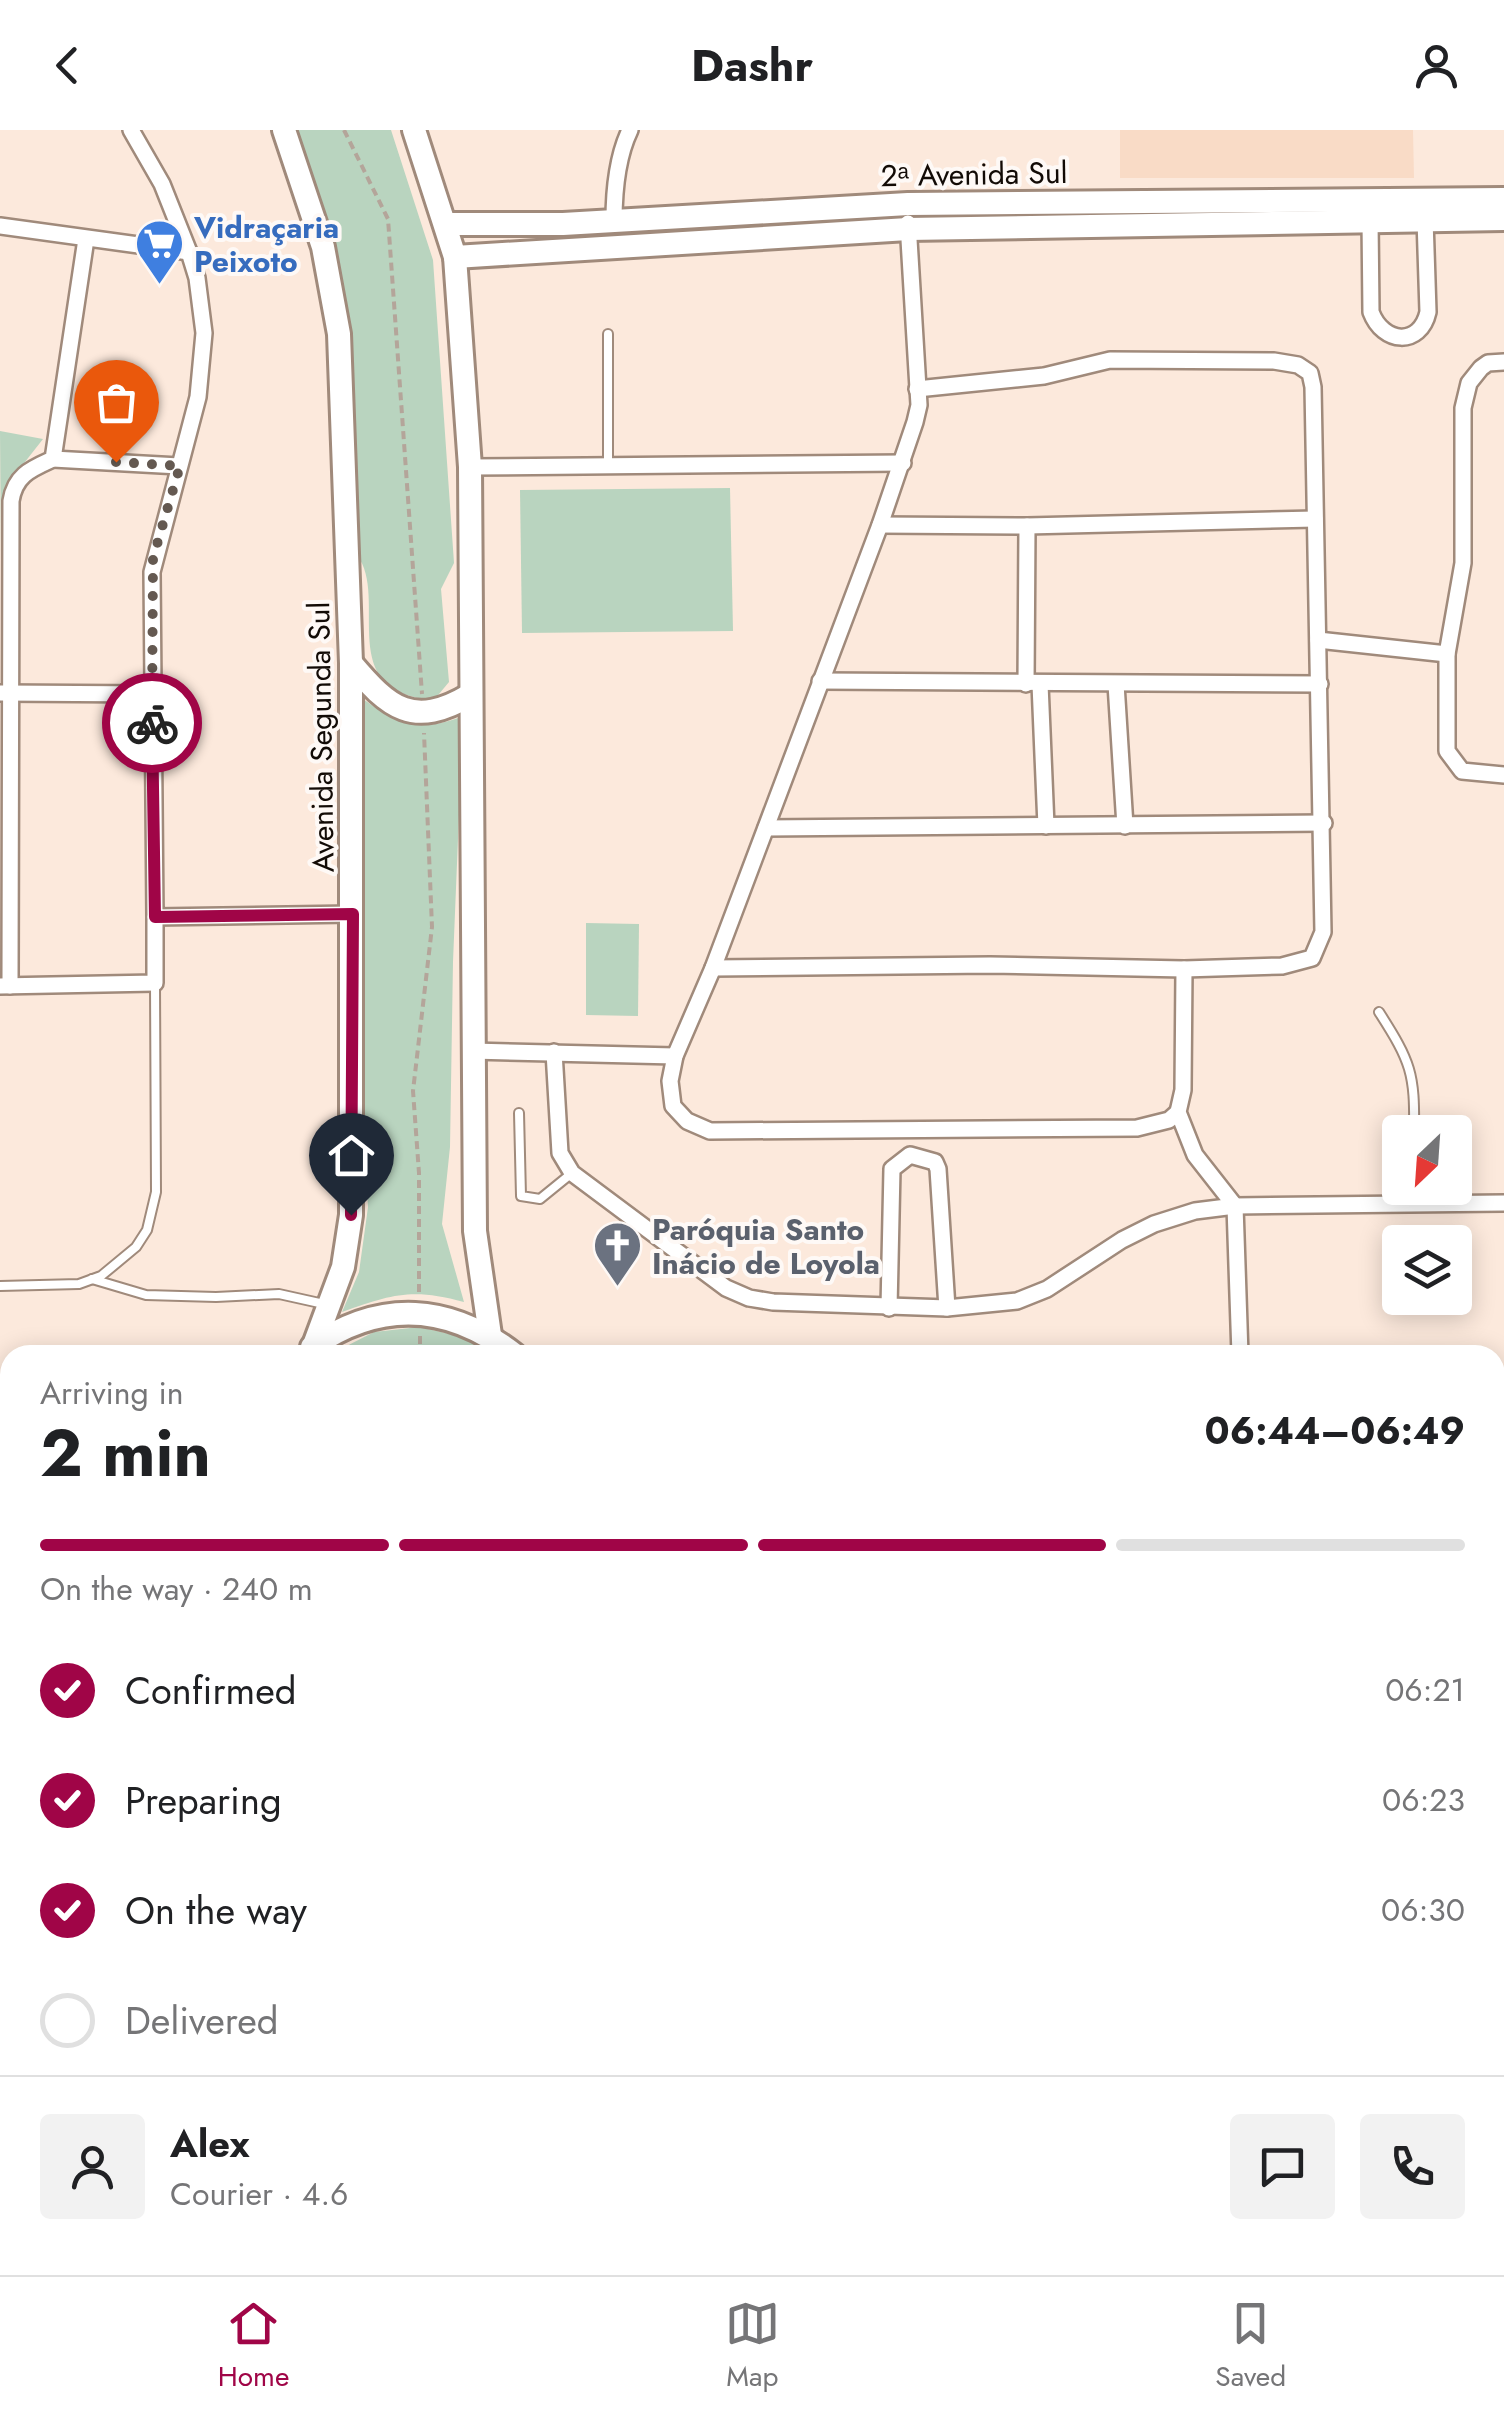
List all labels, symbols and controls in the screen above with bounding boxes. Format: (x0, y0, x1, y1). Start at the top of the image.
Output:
text: Dashr (691, 33, 813, 98)
icon: back (40, 38, 95, 93)
icon: person (1409, 38, 1464, 93)
street label: 2ᵃ Avenida Sul (880, 151, 1068, 197)
place label: Vidraçaria Peixoto (193, 206, 339, 283)
supermarket icon: Vidraçaria Peixoto (133, 218, 185, 286)
pin (74, 360, 159, 463)
icon: bag (89, 375, 144, 430)
street label: Avenida Segunda Sul (297, 601, 345, 873)
courier (102, 673, 202, 773)
icon: bike (125, 696, 180, 751)
pin (309, 1113, 394, 1216)
north arrow (1382, 1115, 1472, 1205)
map controls (1382, 1115, 1472, 1315)
icon: home (324, 1128, 379, 1183)
place label: Paróquia Santo Inácio de Loyola (652, 1208, 880, 1285)
church icon: Paróquia Santo Inácio de Loyola (591, 1220, 643, 1288)
button: layers (1382, 1225, 1472, 1315)
text: Arriving in (40, 1370, 184, 1416)
text: 06:44–06:49 (1205, 1403, 1465, 1458)
text: 2 min (40, 1406, 211, 1500)
text: On the way · 240 m (40, 1566, 313, 1612)
icon: check (40, 1663, 95, 1718)
text: Confirmed (125, 1663, 296, 1718)
text: 06:21 (1385, 1667, 1465, 1713)
icon: check (40, 1773, 95, 1828)
text: Preparing (125, 1773, 282, 1828)
text: 06:23 (1382, 1777, 1465, 1823)
icon: check (40, 1883, 95, 1938)
text: On the way (125, 1883, 307, 1938)
text: 06:30 (1381, 1887, 1465, 1933)
text: Delivered (125, 1993, 278, 2048)
button: person (40, 2114, 145, 2219)
button: chat (1230, 2114, 1335, 2219)
button: phone (1360, 2114, 1465, 2219)
text: Alex (170, 2116, 250, 2171)
text: Courier · 4.6 (170, 2171, 348, 2217)
tab: Home (218, 2296, 289, 2397)
tab: Map (725, 2296, 780, 2397)
tab: Saved (1215, 2296, 1286, 2397)

